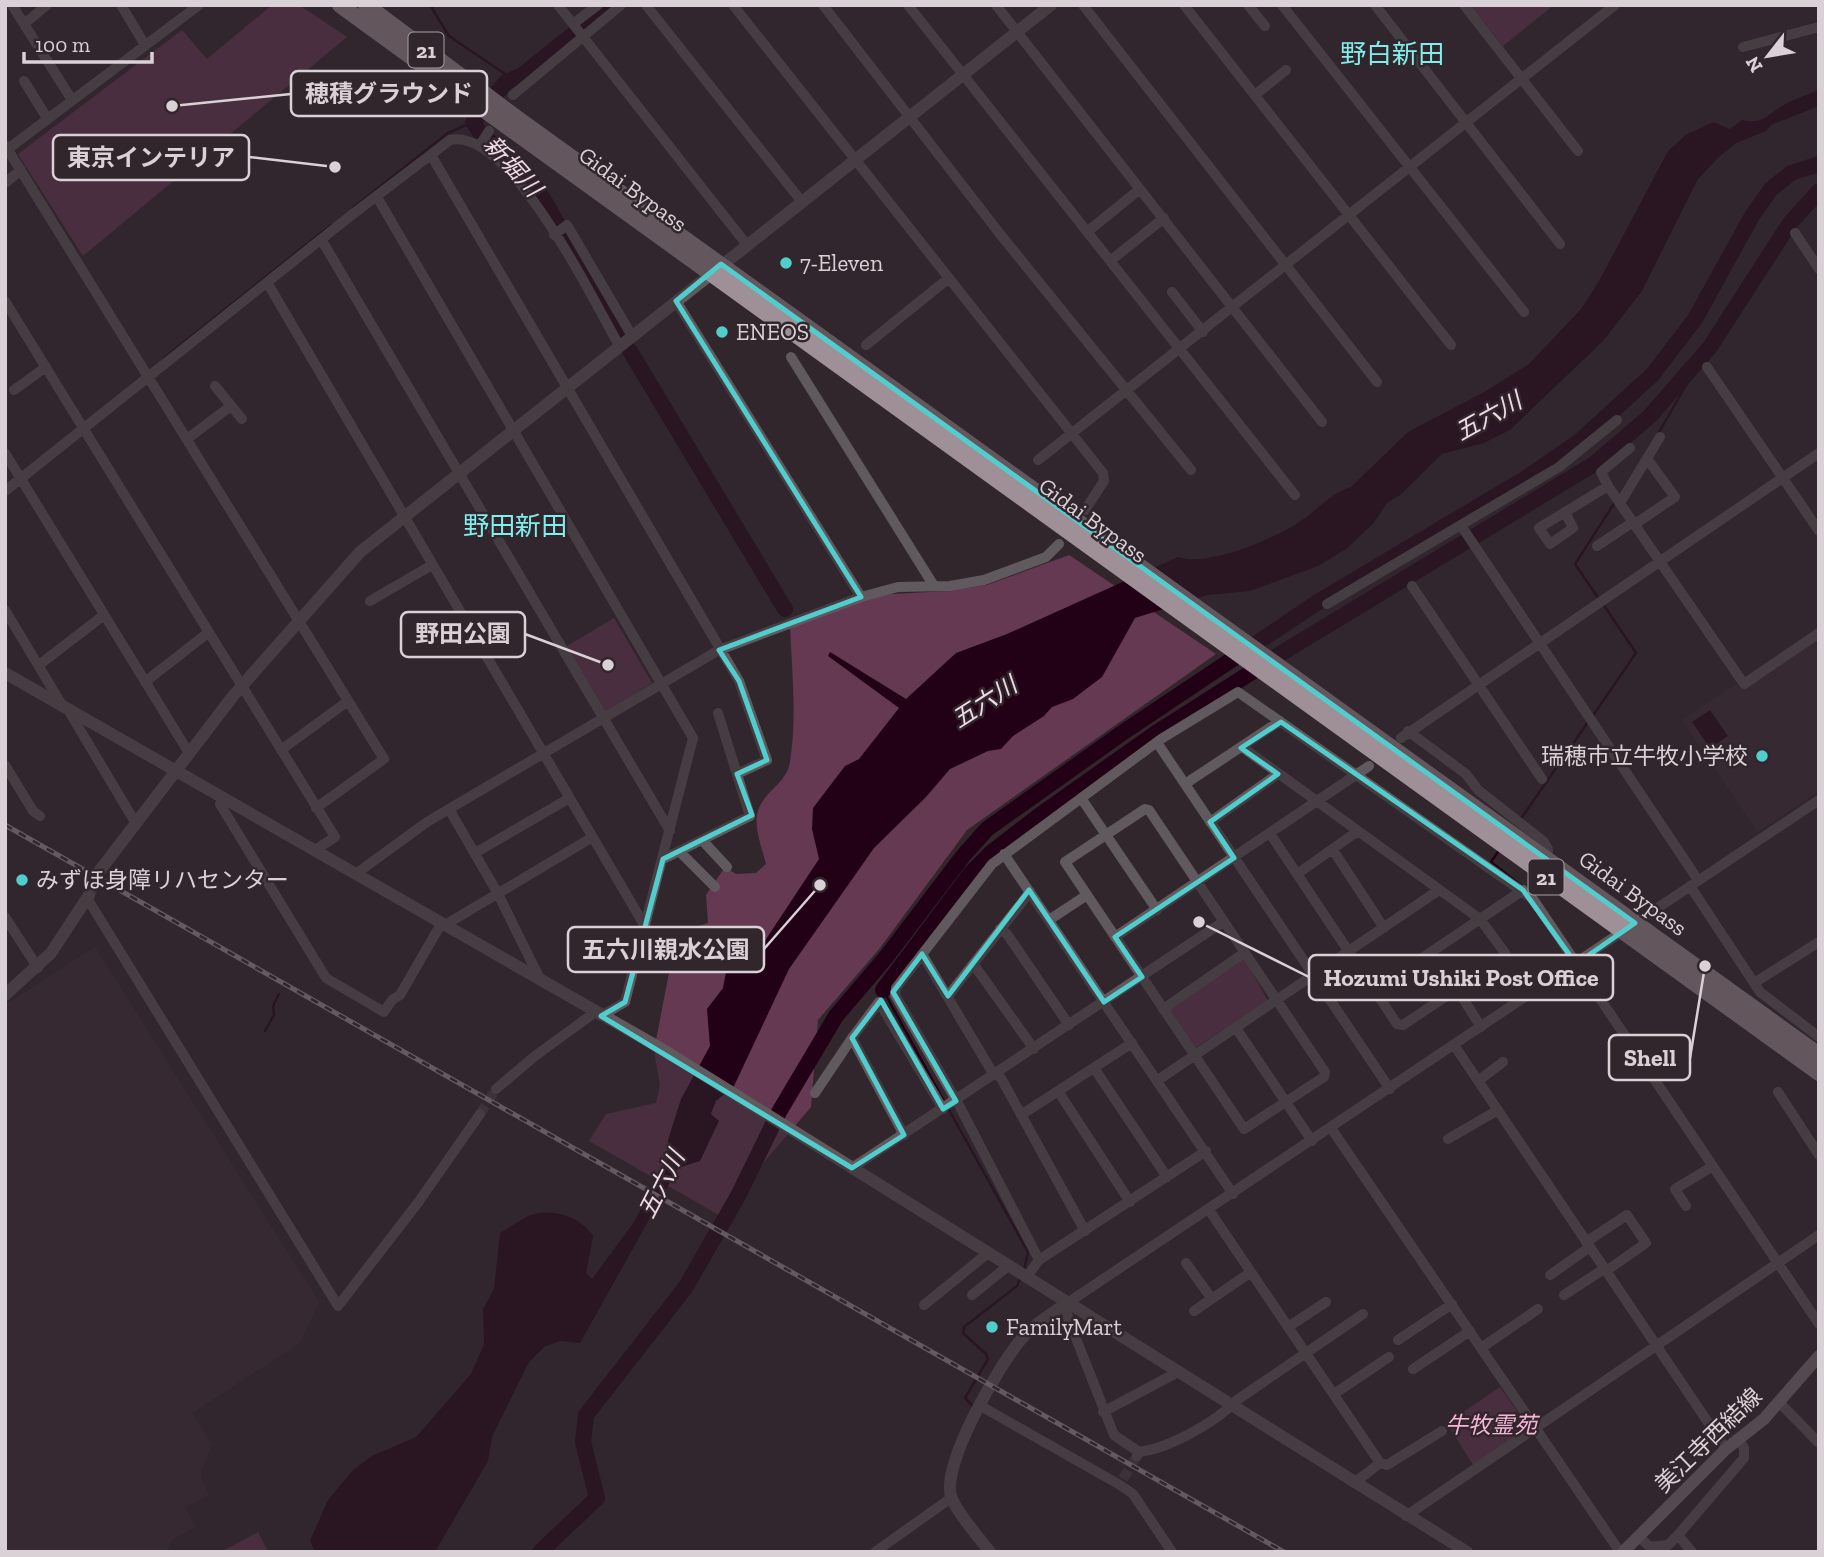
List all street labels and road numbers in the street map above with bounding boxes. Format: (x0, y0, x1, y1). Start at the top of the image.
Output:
road number: 21 (408, 32, 444, 68)
street label: Gidai Bypass (573, 140, 693, 238)
street label: Gidai Bypass (1033, 471, 1153, 569)
street label: Gidai Bypass (1573, 844, 1693, 942)
road number: 21 (1528, 860, 1564, 894)
street label: 美江寺西結線 (1649, 1382, 1767, 1498)

